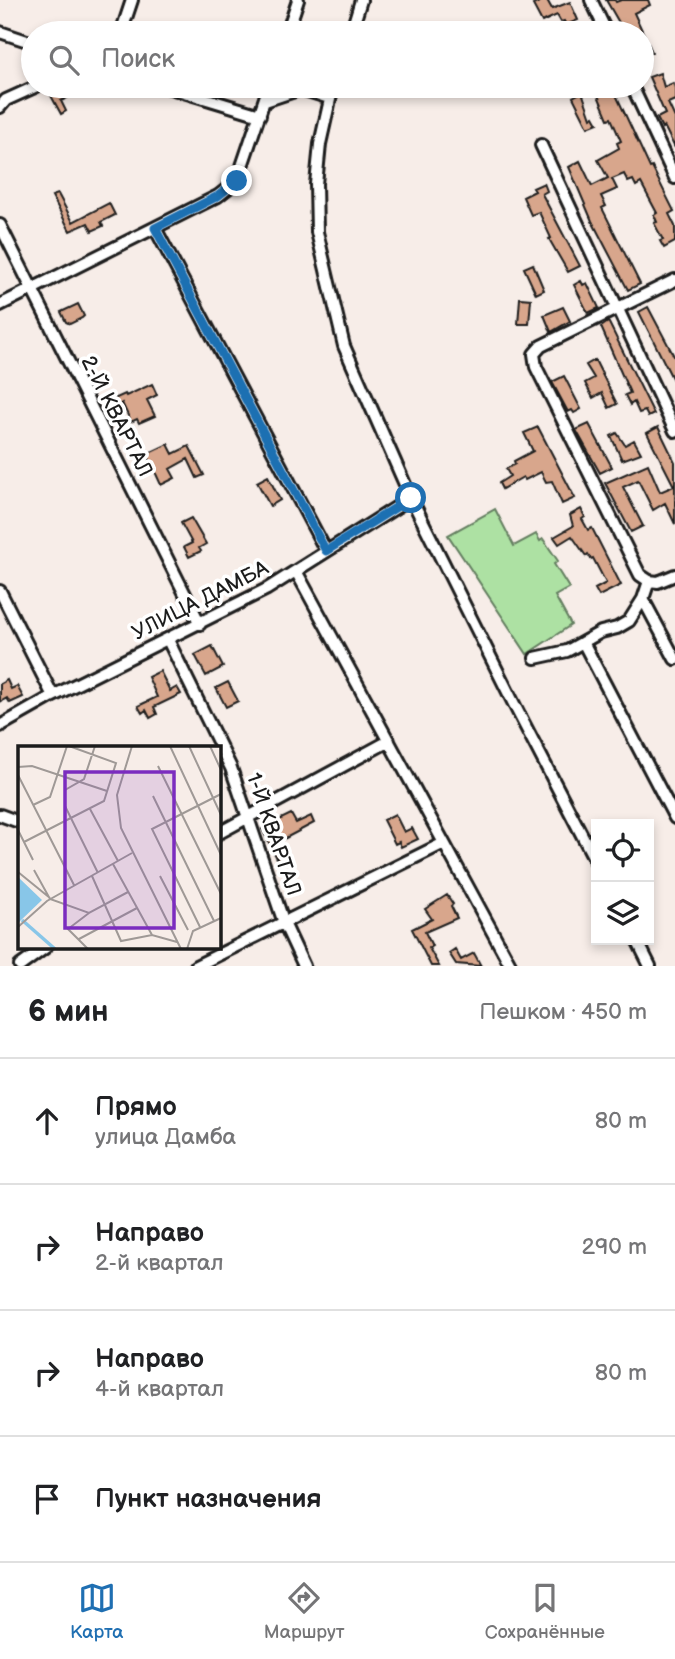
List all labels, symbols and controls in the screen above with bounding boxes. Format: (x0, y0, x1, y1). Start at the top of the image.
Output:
search box (21, 21, 654, 98)
icon: search (45, 41, 83, 79)
text: Поиск (101, 44, 175, 75)
route end (221, 165, 252, 196)
street label: 2-Й КВАРТАЛ (75, 352, 158, 481)
route start (395, 482, 426, 513)
street label: УЛИЦА ДАМБА (128, 555, 273, 646)
inset map (18, 746, 220, 948)
street label: 1-Й КВАРТАЛ (241, 769, 306, 899)
map controls (591, 819, 654, 945)
button: locate (591, 819, 654, 882)
button: layers (591, 882, 654, 945)
text: 6 мин (28, 994, 109, 1030)
text: Пешком · 450 m (479, 998, 647, 1026)
text: Прямо (95, 1092, 177, 1123)
icon: ahead (28, 1102, 66, 1140)
text: 80 m (595, 1107, 647, 1135)
text: улица Дамба (95, 1123, 236, 1151)
text: Направо (95, 1218, 204, 1249)
icon: right (28, 1228, 66, 1266)
text: 290 m (581, 1233, 647, 1261)
text: 2-й квартал (95, 1249, 224, 1277)
text: Направо (95, 1344, 204, 1375)
icon: right (28, 1354, 66, 1392)
text: 80 m (595, 1359, 647, 1387)
text: 4-й квартал (95, 1375, 224, 1403)
icon: arrive (28, 1480, 66, 1518)
text: Пункт назначения (95, 1484, 321, 1515)
tab: Карта (70, 1579, 124, 1644)
tab: Маршрут (264, 1579, 345, 1644)
tab: Сохранённые (485, 1579, 605, 1644)

